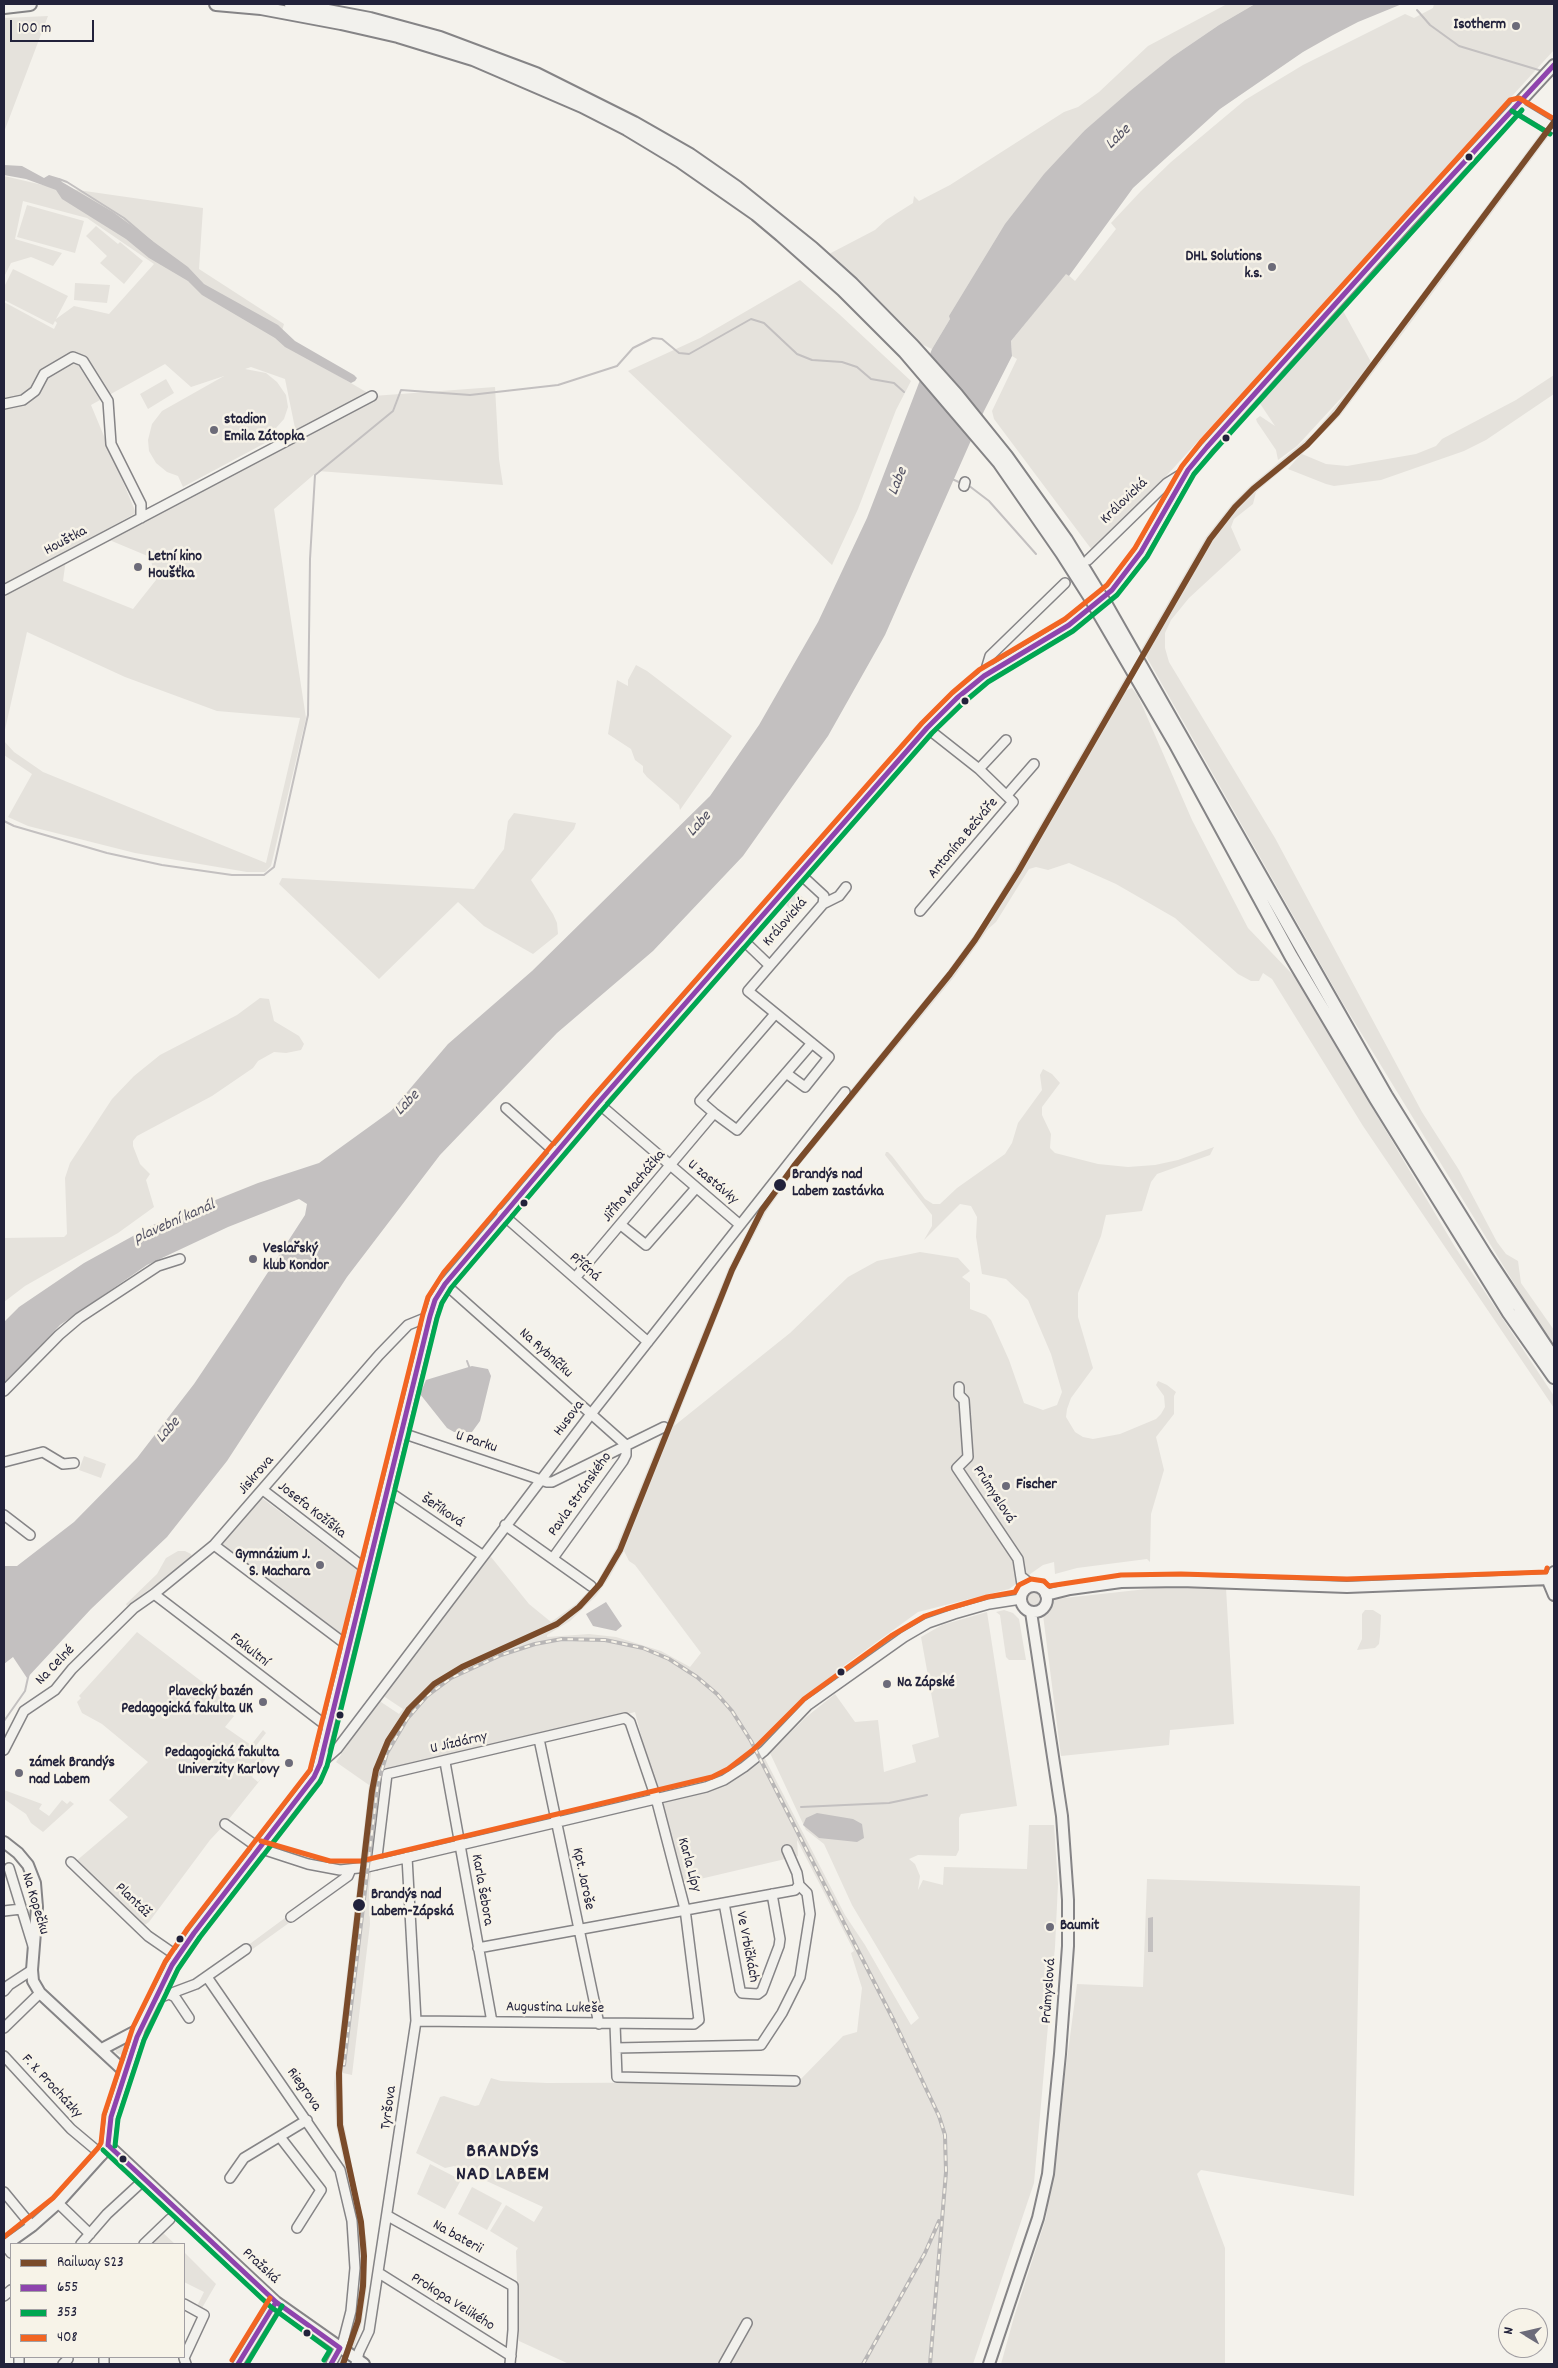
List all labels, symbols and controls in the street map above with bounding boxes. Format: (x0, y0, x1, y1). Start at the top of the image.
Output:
scale bar (12, 10, 96, 42)
place label: Isotherm (1453, 17, 1506, 35)
text: 100 m (18, 18, 51, 40)
marker: Isotherm (1510, 20, 1522, 32)
water label: Labe (1102, 121, 1136, 155)
unlabelled marker (1464, 152, 1474, 162)
place label: DHL Solutions k.s. (1185, 249, 1262, 284)
marker: DHL Solutions k.s. (1266, 261, 1278, 273)
place label: stadion Emila Zátopka (224, 412, 304, 447)
marker: stadion Emila Zátopka (208, 424, 220, 436)
unlabelled marker (1221, 433, 1231, 443)
water label: Labe (885, 465, 913, 499)
street label: Královická (1098, 475, 1152, 529)
street label: Houštka (41, 523, 91, 561)
place label: Letní kino Houšťka (148, 549, 202, 584)
marker: Letní kino Houšťka (132, 561, 144, 573)
unlabelled marker (960, 696, 970, 706)
street label: Antonína Bečváře (925, 795, 1003, 883)
water label: Labe (683, 808, 717, 842)
street label: Královická (760, 895, 812, 951)
water label: Labe (391, 1087, 425, 1121)
street label: Jiřího Macháčka (600, 1147, 670, 1227)
street label: U zastávky (683, 1156, 741, 1210)
place label: Brandýs nad Labem zastávka (792, 1167, 884, 1202)
marker: Brandýs nad Labem zastávka (772, 1177, 788, 1193)
water label: plavební kanál (132, 1197, 218, 1249)
unlabelled marker (519, 1198, 529, 1208)
place label: Veslařský klub Kondor (263, 1241, 329, 1276)
street label: Příčná (565, 1250, 603, 1286)
marker: Veslařský klub Kondor (247, 1253, 259, 1265)
street label: Na Rybníčku (514, 1325, 576, 1383)
street label: Husova (551, 1397, 589, 1441)
water label: Labe (153, 1414, 185, 1448)
street label: U Parku (453, 1428, 499, 1458)
street label: Pavla Stránského (545, 1449, 617, 1541)
street label: Jiskrova (235, 1453, 279, 1499)
street label: Průmyslová (968, 1463, 1018, 1527)
place label: Fischer (1016, 1477, 1057, 1495)
street label: Josefa Kožíška (273, 1479, 349, 1543)
marker: Fischer (1000, 1480, 1012, 1492)
street label: Šeříková (417, 1491, 467, 1533)
place label: Gymnázium J. S. Machara (235, 1547, 310, 1582)
marker: Gymnázium J. S. Machara (314, 1559, 326, 1571)
street label: Fakultní (226, 1630, 272, 1672)
street label: Na Celné (33, 1642, 79, 1690)
unlabelled marker (836, 1667, 846, 1677)
place label: Na Zápské (897, 1675, 955, 1693)
marker: Na Zápské (881, 1678, 893, 1690)
place label: Plavecký bazén Pedagogická fakulta UK (121, 1684, 253, 1719)
marker: Plavecký bazén Pedagogická fakulta UK (257, 1696, 269, 1708)
unlabelled marker (335, 1710, 345, 1720)
street label: U Jízdárny (429, 1729, 489, 1759)
place label: Pedagogická fakulta Univerzity Karlovy (165, 1745, 279, 1780)
place label: zámek Brandýs nad Labem (29, 1755, 115, 1790)
marker: Pedagogická fakulta Univerzity Karlovy (283, 1757, 295, 1769)
marker: zámek Brandýs nad Labem (13, 1767, 25, 1779)
street label: Karla Lípy (672, 1836, 704, 1894)
street label: Kpt. Jaroše (567, 1846, 597, 1912)
street label: Karla Šebora (466, 1853, 496, 1927)
street label: Na Kopečku (16, 1871, 52, 1937)
street label: Plantáž (110, 1880, 154, 1922)
place label: Brandýs nad Labem-Zápská (371, 1887, 454, 1922)
marker: Brandýs nad Labem-Zápská (351, 1897, 367, 1913)
street label: Ve Vrbičkách (730, 1910, 762, 1984)
place label: Baumit (1060, 1918, 1099, 1936)
marker: Baumit (1044, 1921, 1056, 1933)
unlabelled marker (175, 1934, 185, 1944)
street label: Průmyslová (1039, 1958, 1061, 2024)
street label: Augustina Lukeše (506, 1999, 604, 2019)
street label: F. X. Procházky (17, 2051, 85, 2123)
street label: Riegrova (282, 2065, 324, 2115)
street label: Tyršova (378, 2085, 402, 2131)
district label: BRANDÝS NAD LABEM (455, 2141, 551, 2188)
unlabelled marker (118, 2154, 128, 2164)
street label: Na baterii (429, 2217, 485, 2259)
legend (10, 2243, 185, 2358)
street label: Pražská (238, 2245, 282, 2289)
text: Railway S23 (57, 2252, 124, 2274)
street label: Prokopa Velikého (407, 2270, 497, 2336)
text: 655 (57, 2277, 78, 2299)
text: 353 (57, 2302, 77, 2324)
north arrow (1498, 2308, 1548, 2358)
text: N (1499, 2326, 1520, 2336)
text: 408 (57, 2327, 77, 2349)
unlabelled marker (302, 2328, 312, 2338)

